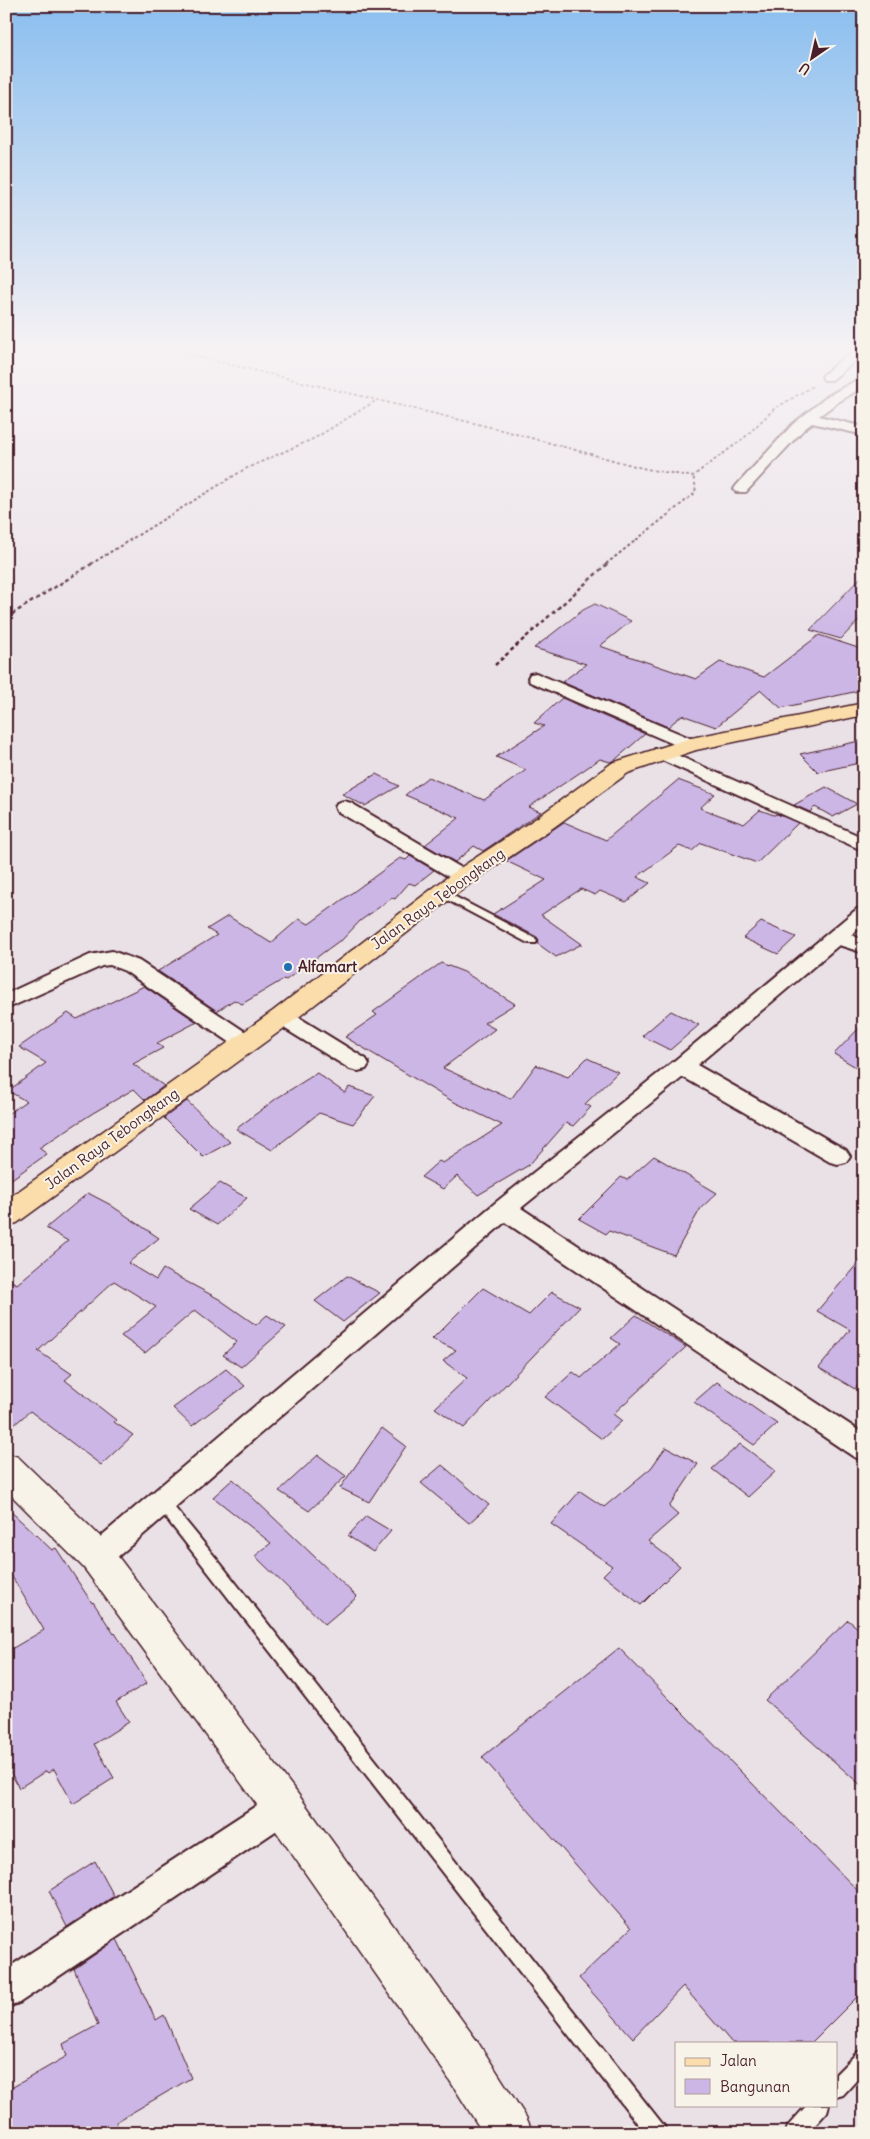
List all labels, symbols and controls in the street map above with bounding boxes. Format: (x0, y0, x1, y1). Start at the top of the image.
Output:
north arrow (788, 32, 838, 82)
text: U (796, 59, 814, 79)
street label: Jalan Raya Tebongkang (367, 844, 508, 954)
place label: Alfamart (298, 957, 358, 976)
marker: Alfamart (282, 961, 294, 973)
street label: Jalan Raya Tebongkang (41, 1084, 182, 1194)
legend (675, 2042, 838, 2106)
text: Jalan (720, 2051, 757, 2070)
text: Bangunan (720, 2077, 790, 2096)

